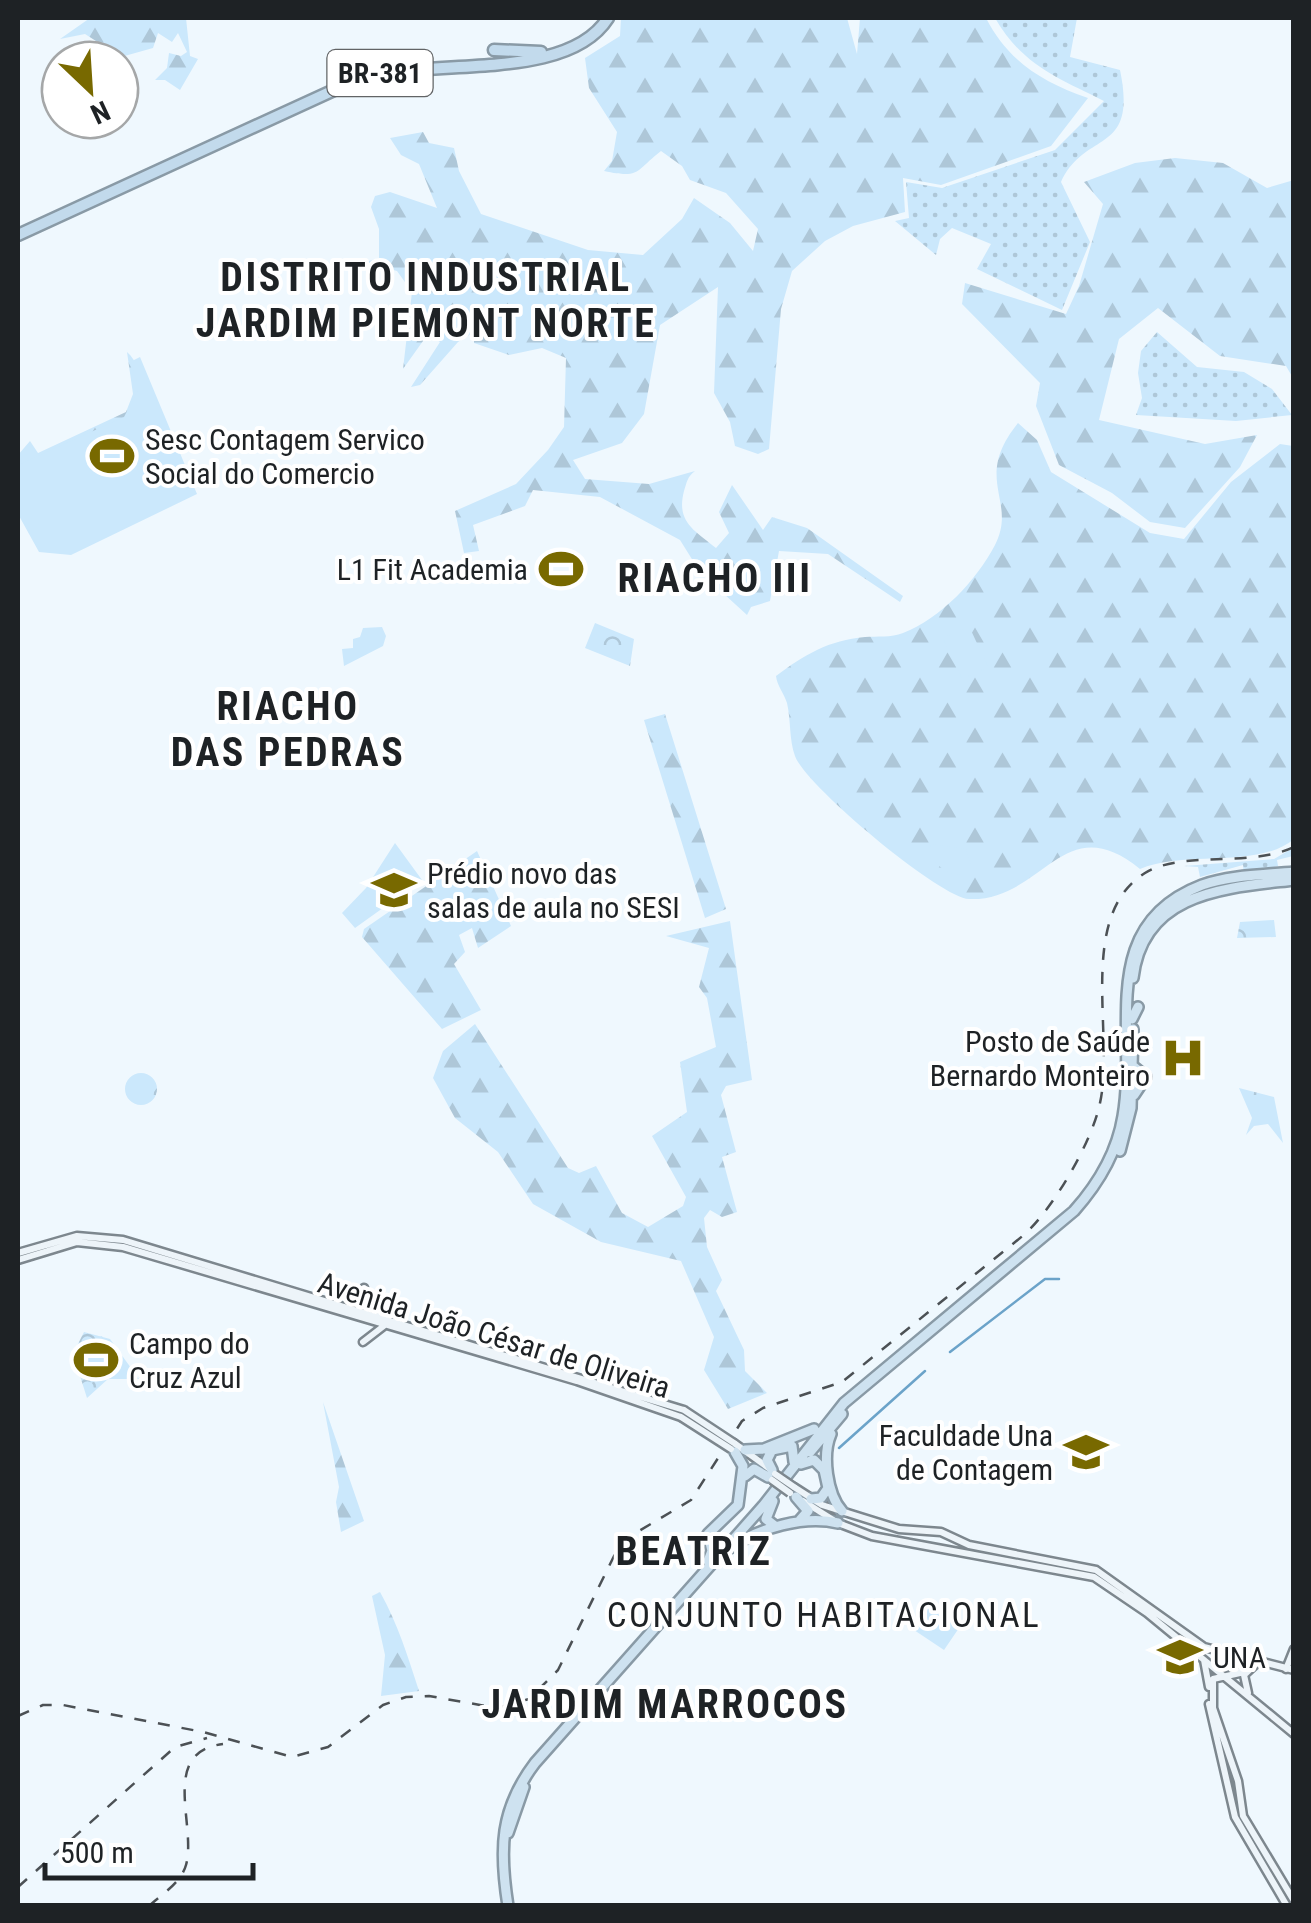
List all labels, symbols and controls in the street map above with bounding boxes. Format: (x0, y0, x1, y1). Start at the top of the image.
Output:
north arrow (40, 40, 140, 140)
road number: BR-381 (328, 50, 432, 96)
text: N (86, 94, 115, 131)
district label: DISTRITO INDUSTRIAL JARDIM PIEMONT NORTE (196, 254, 656, 347)
place label: Sesc Contagem Servico Social do Comercio (145, 422, 425, 491)
sports icon: Sesc Contagem Servico Social do Comercio (88, 432, 136, 480)
sports icon: L1 Fit Academia (537, 545, 585, 593)
place label: L1 Fit Academia (337, 552, 528, 587)
district label: RIACHO III (618, 555, 812, 602)
district label: RIACHO DAS PEDRAS (171, 683, 405, 776)
place label: Prédio novo das salas de aula no SESI (427, 856, 680, 925)
school or university icon: Prédio novo das salas de aula no SESI (370, 866, 418, 914)
place label: Posto de Saúde Bernardo Monteiro (930, 1024, 1150, 1093)
hospital icon: Posto de Saúde Bernardo Monteiro (1159, 1034, 1207, 1082)
street label: Avenida João César de Oliveira (314, 1265, 674, 1405)
place label: Campo do Cruz Azul (129, 1326, 250, 1395)
sports icon: Campo do Cruz Azul (72, 1336, 120, 1384)
place label: Faculdade Una de Contagem (879, 1418, 1053, 1487)
school or university icon: Faculdade Una de Contagem (1062, 1428, 1110, 1476)
district label: BEATRIZ (616, 1528, 772, 1575)
district label: CONJUNTO HABITACIONAL (607, 1595, 1041, 1636)
school or university icon: UNA (1156, 1633, 1204, 1681)
place label: UNA (1213, 1640, 1266, 1675)
district label: JARDIM MARROCOS (481, 1681, 849, 1728)
scale bar (45, 1818, 252, 1880)
text: 500 m (60, 1835, 134, 1870)

